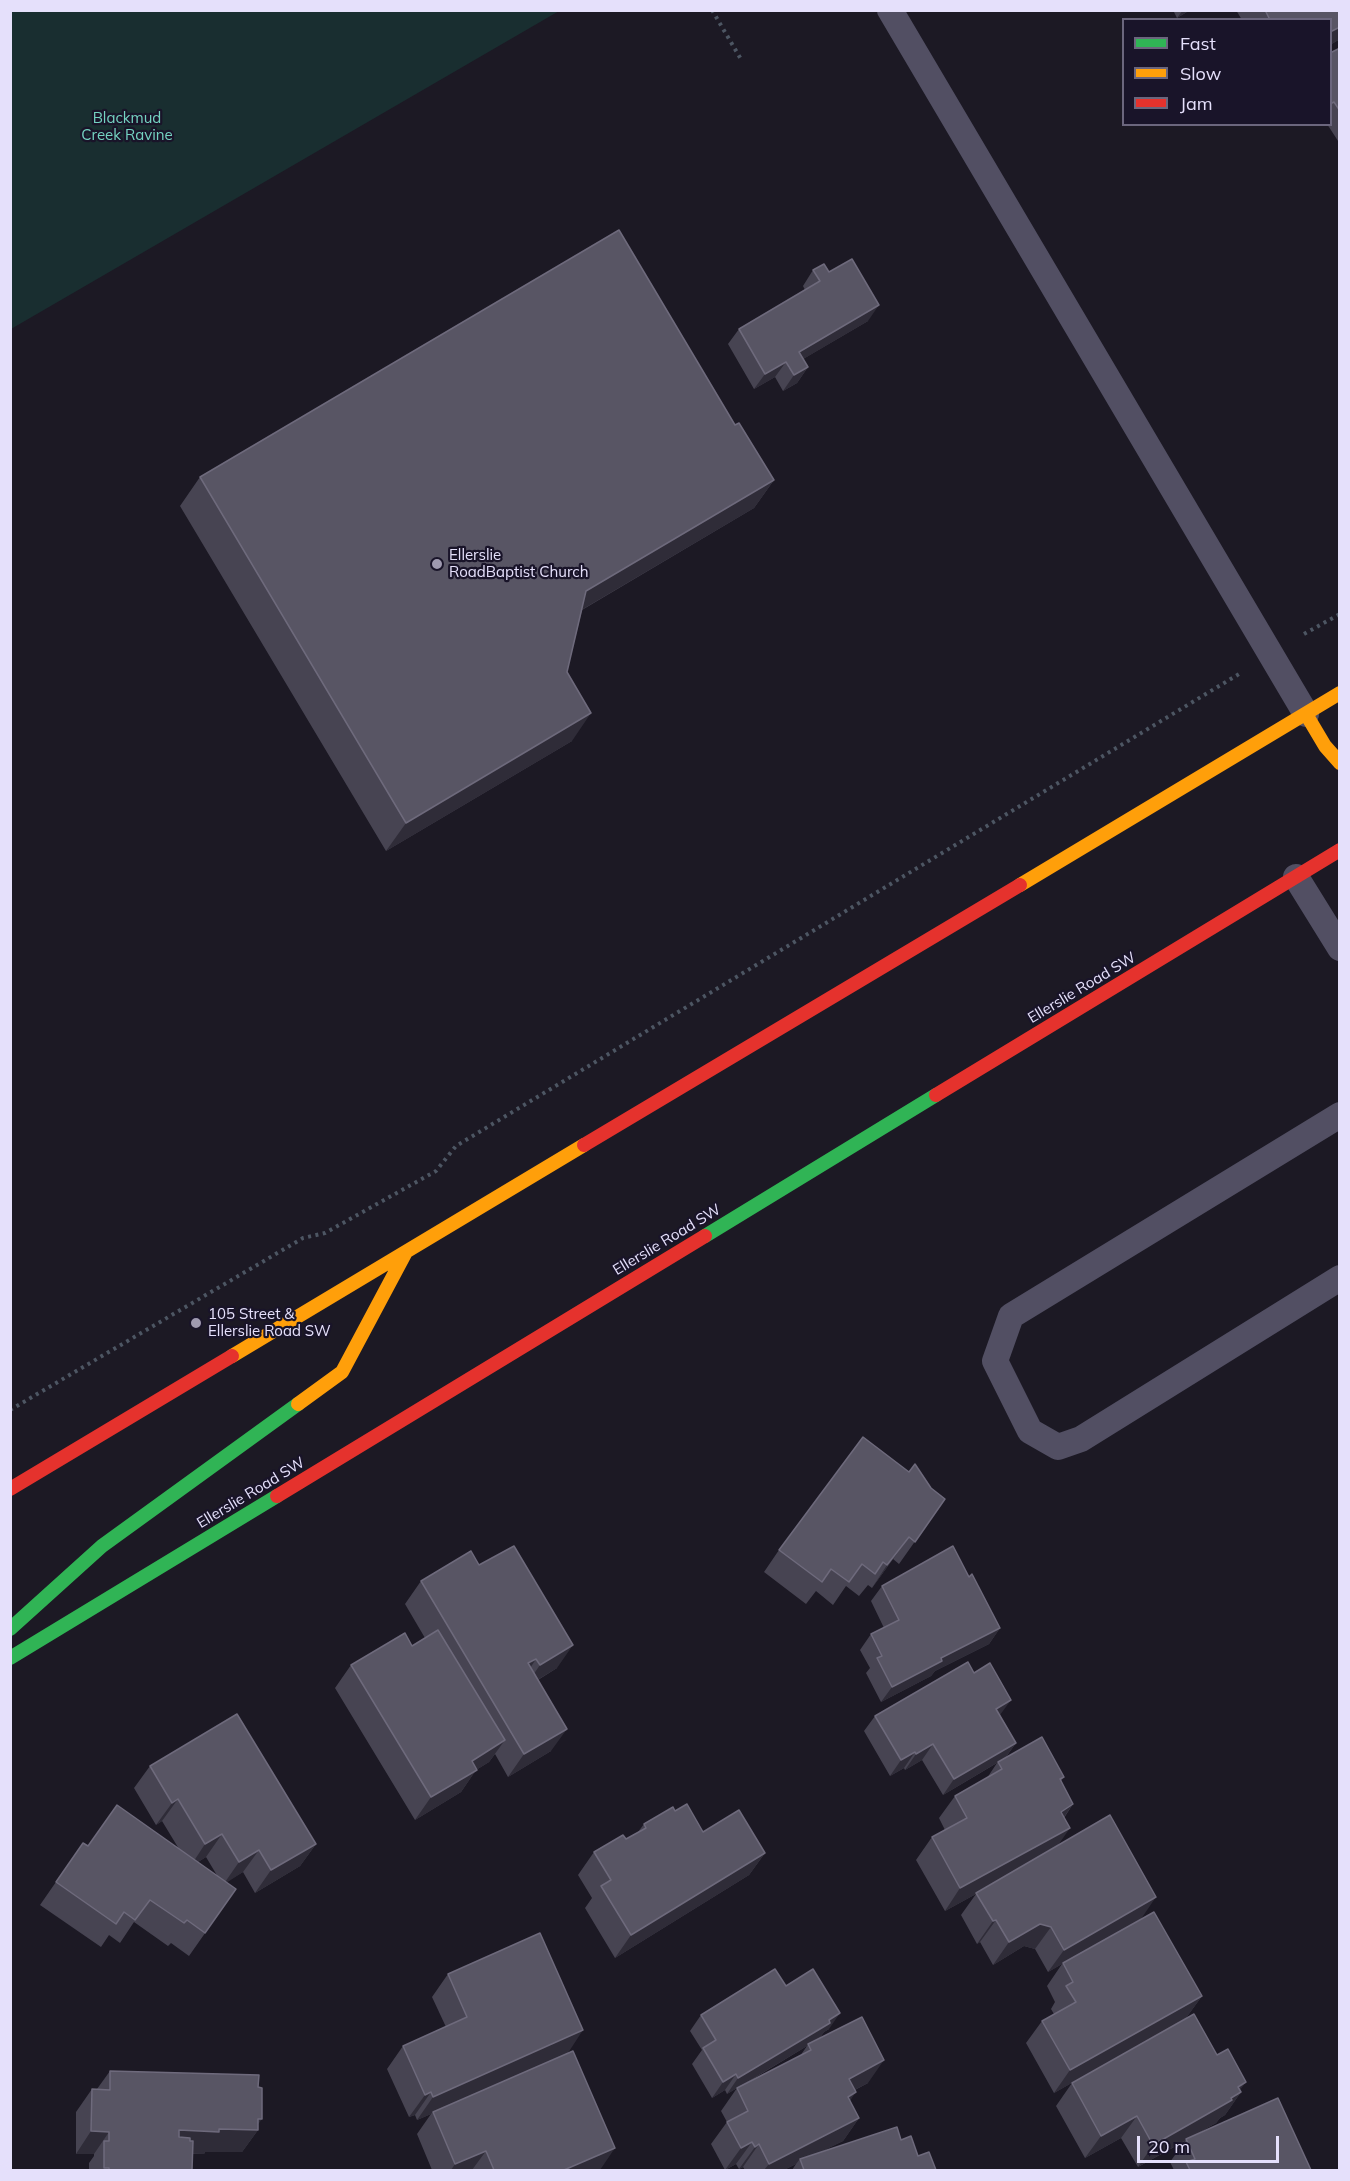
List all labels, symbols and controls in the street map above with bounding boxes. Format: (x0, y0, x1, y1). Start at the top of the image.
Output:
legend (1122, 18, 1332, 126)
text: Fast (1180, 32, 1216, 55)
text: Slow (1180, 62, 1221, 85)
text: Jam (1180, 92, 1213, 115)
park label: Blackmud Creek Ravine (81, 109, 173, 144)
place label: Ellerslie RoadBaptist Church (449, 546, 589, 581)
marker: Ellerslie RoadBaptist Church (430, 557, 444, 571)
street label: Ellerslie Road SW (1025, 949, 1139, 1027)
street label: Ellerslie Road SW (610, 1201, 724, 1279)
place label: 105 Street & Ellerslie Road SW (208, 1305, 331, 1340)
marker: 105 Street & Ellerslie Road SW (189, 1316, 203, 1330)
street label: Ellerslie Road SW (194, 1454, 308, 1532)
scale bar (1140, 2124, 1282, 2162)
text: 20 m (1148, 2135, 1190, 2158)

